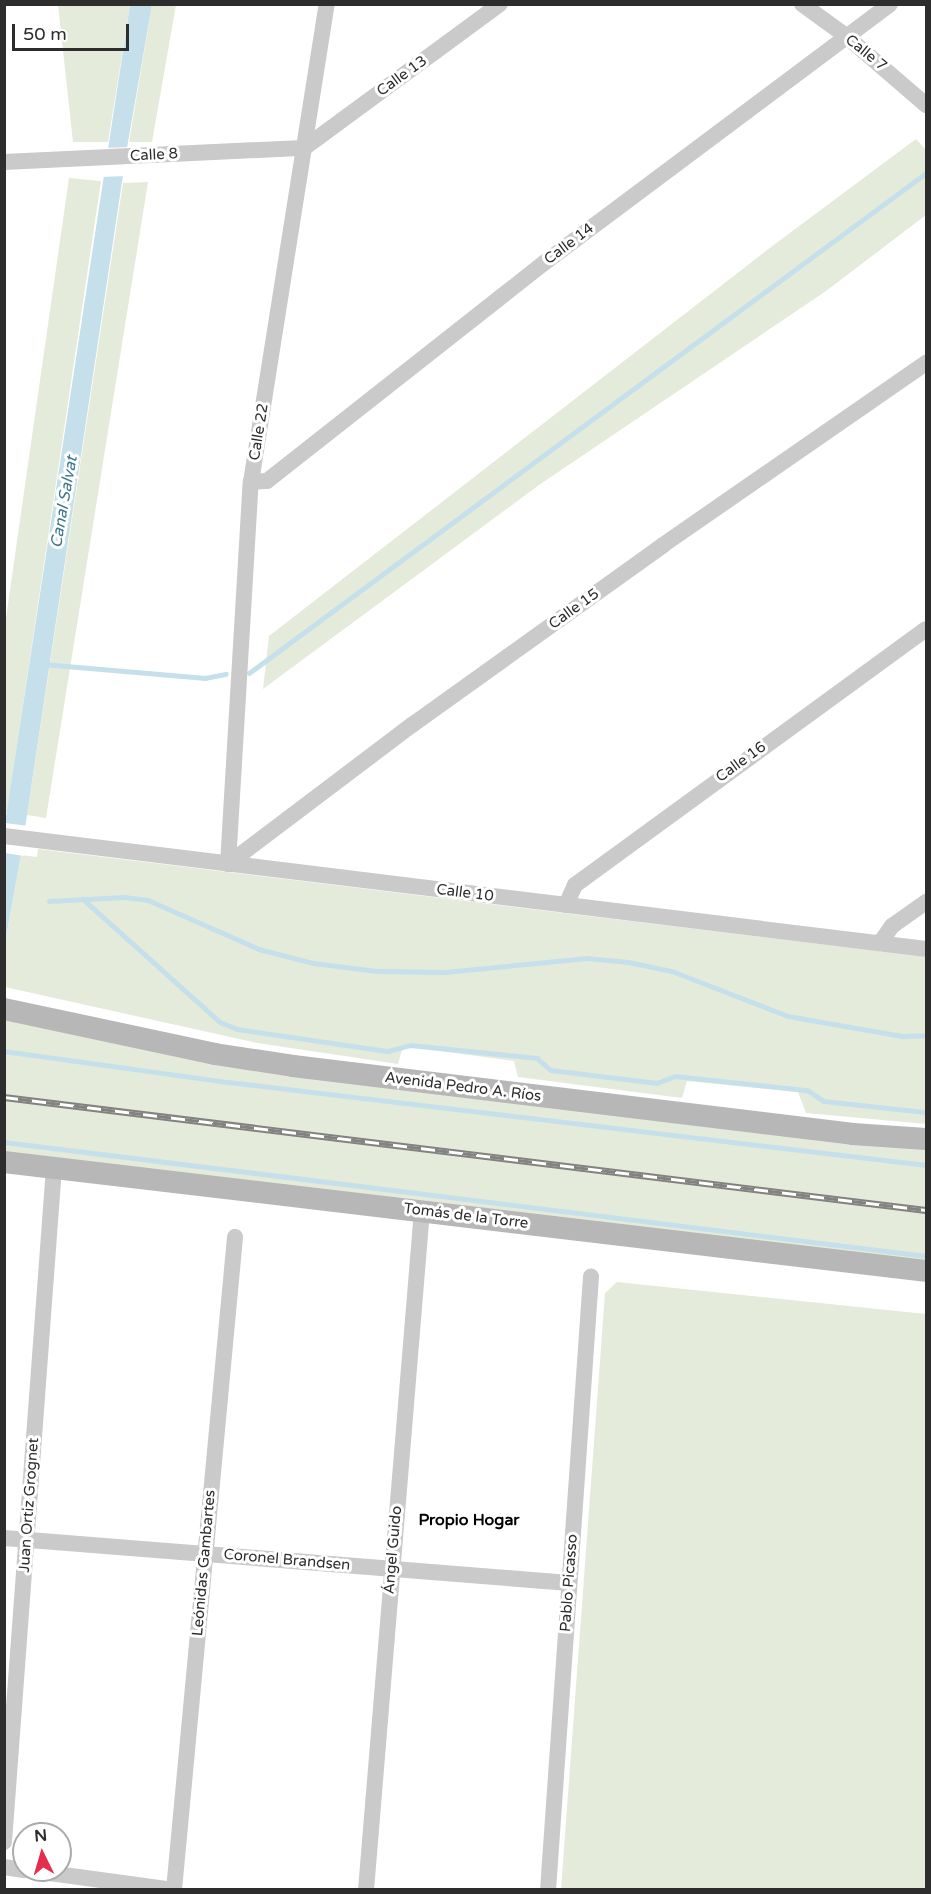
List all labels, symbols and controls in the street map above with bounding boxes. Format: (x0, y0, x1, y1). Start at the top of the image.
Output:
scale bar (15, 12, 132, 50)
text: 50 m (23, 23, 67, 45)
street label: Calle 7 (842, 31, 890, 75)
street label: Calle 13 (373, 52, 431, 100)
street label: Calle 8 (129, 145, 179, 165)
street label: Calle 14 (541, 219, 597, 269)
street label: Calle 22 (246, 402, 272, 462)
water label: Canal Salvat (46, 454, 82, 550)
street label: Calle 15 (545, 585, 603, 633)
street label: Calle 16 (712, 738, 770, 786)
street label: Calle 10 (435, 881, 495, 905)
street label: Avenida Pedro A. Ríos (384, 1068, 542, 1106)
street label: Tomás de la Torre (403, 1199, 529, 1233)
street label: Juan Ortiz Grognet (15, 1437, 43, 1573)
street label: Leónidas Gambartes (189, 1489, 219, 1637)
street label: Ángel Guido (380, 1505, 406, 1595)
district label: Propio Hogar (418, 1510, 520, 1530)
street label: Pablo Picasso (557, 1534, 581, 1632)
street label: Coronel Brandsen (223, 1545, 351, 1575)
north arrow (12, 1822, 72, 1882)
text: N (33, 1826, 48, 1847)

